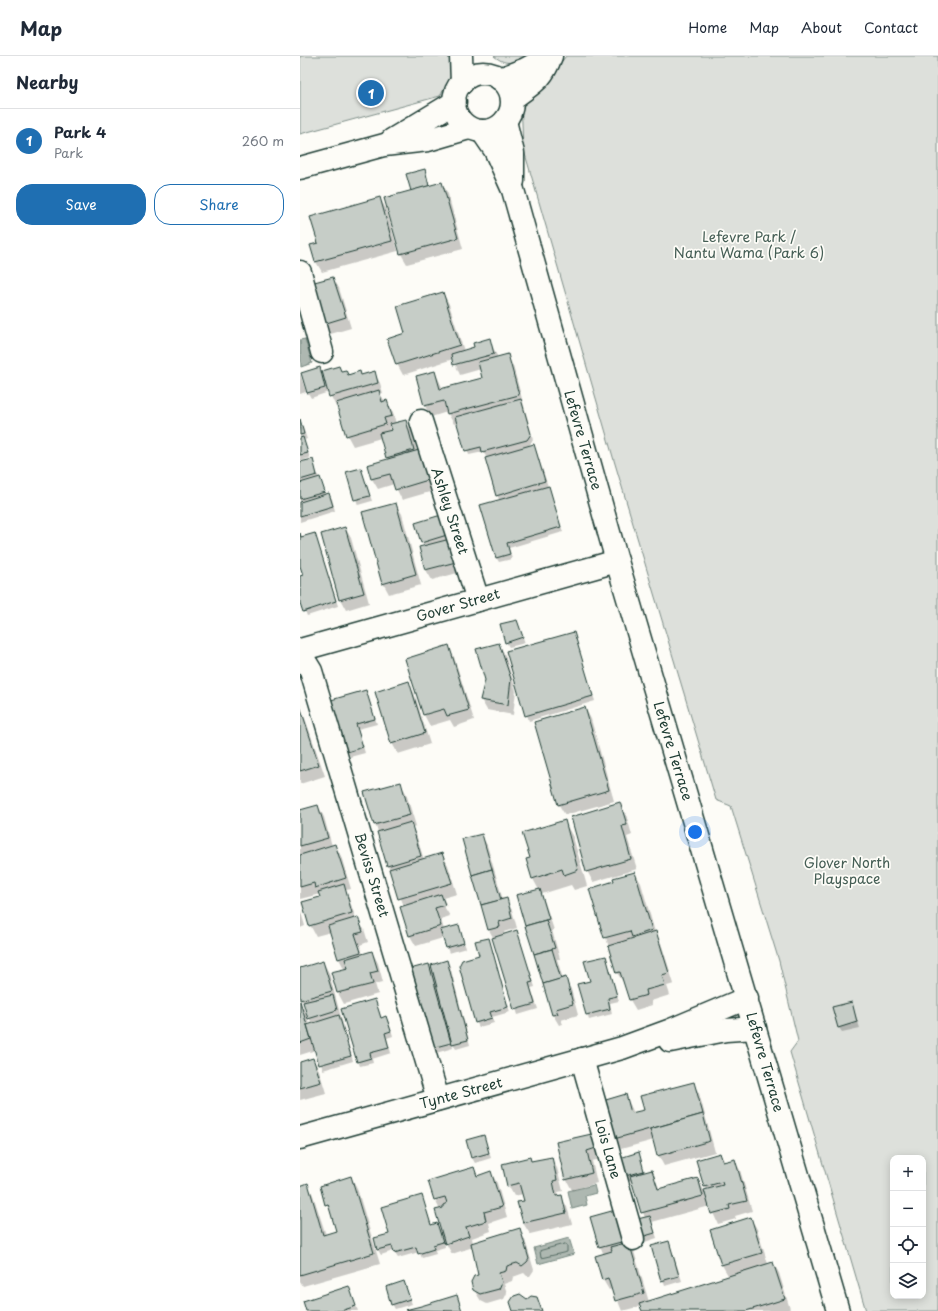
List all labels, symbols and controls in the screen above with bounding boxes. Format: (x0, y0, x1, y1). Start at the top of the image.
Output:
text: Map (20, 14, 62, 42)
text: Home (688, 17, 727, 38)
text: Map (749, 17, 779, 38)
text: About (801, 17, 842, 38)
text: Contact (864, 17, 918, 38)
text: Nearby (16, 69, 78, 95)
pin: 1 (358, 78, 384, 108)
text: Park 4 (54, 120, 106, 143)
text: 1 (26, 131, 32, 150)
text: 260 m (242, 131, 284, 150)
text: Park (54, 143, 83, 162)
button: Save (16, 184, 146, 225)
button: Share (154, 184, 284, 225)
park label: Lefevre Park / Nantu Wama (Park 6) (674, 226, 824, 263)
street label: Lefevre Terrace (559, 388, 608, 492)
street label: Ashley Street (427, 465, 475, 557)
street label: Gover Street (414, 583, 502, 626)
street label: Lefevre Terrace (648, 699, 699, 803)
your location (685, 822, 705, 842)
street label: Beviss Street (350, 830, 395, 920)
park label: Glover North Playspace (804, 852, 890, 889)
street label: Lefevre Terrace (741, 1010, 790, 1114)
street label: Tynte Street (417, 1071, 505, 1114)
street label: Lois Lane (590, 1116, 627, 1181)
map controls (890, 1155, 926, 1299)
button: + (890, 1155, 926, 1191)
button: − (890, 1191, 926, 1227)
button: locate (890, 1227, 926, 1263)
button: layers (890, 1263, 926, 1299)

